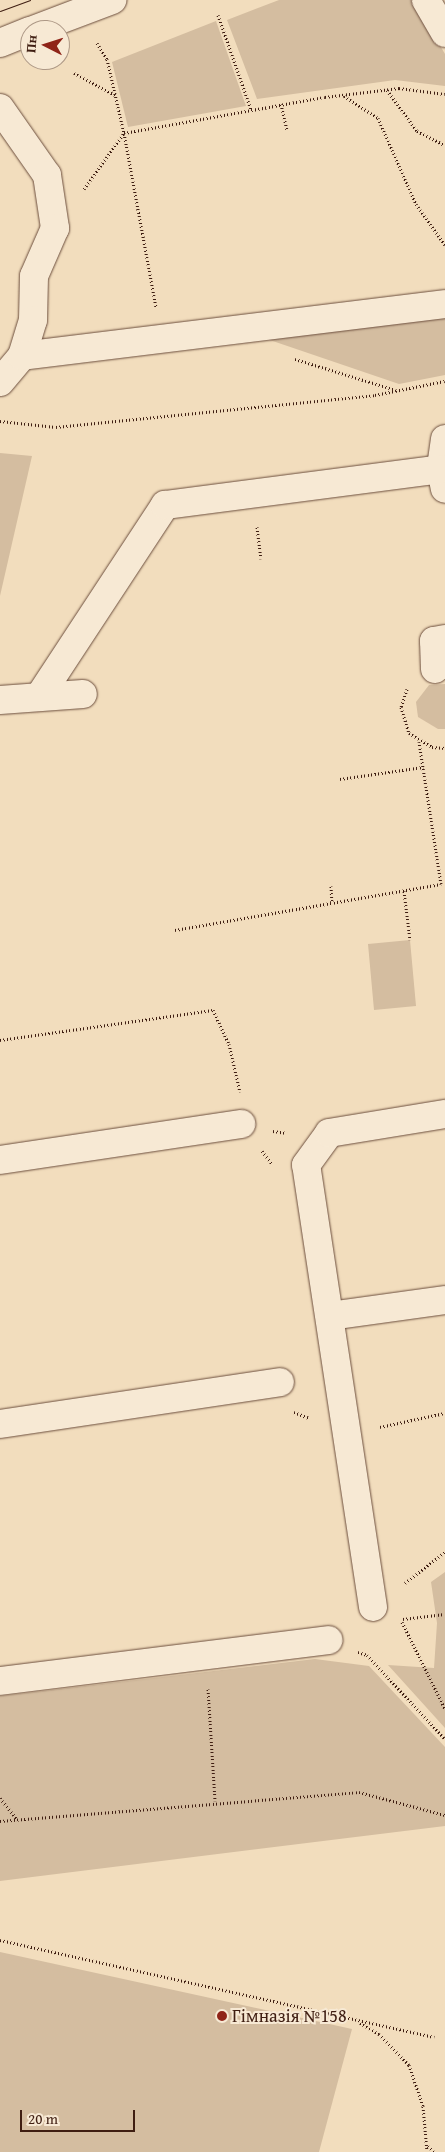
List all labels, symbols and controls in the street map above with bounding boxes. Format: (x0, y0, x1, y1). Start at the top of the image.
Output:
north arrow (20, 20, 70, 70)
text: Пн (20, 34, 42, 54)
place label: Гімназія №158 (232, 2005, 347, 2027)
marker: Гімназія №158 (216, 2010, 228, 2022)
scale bar (22, 2100, 138, 2132)
text: 20 m (28, 2108, 58, 2129)

